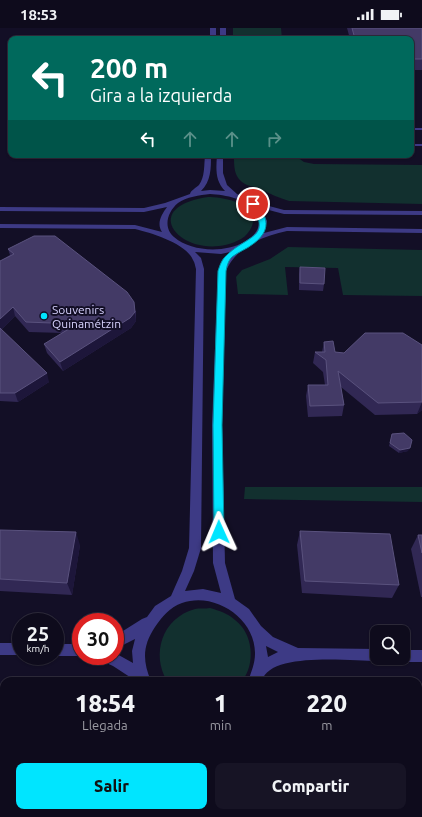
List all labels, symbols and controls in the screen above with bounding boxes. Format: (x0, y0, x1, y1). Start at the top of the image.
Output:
text: 18:53 (20, 6, 58, 23)
icon: left (24, 52, 76, 104)
text: 200 m (90, 52, 168, 83)
text: Gira a la izquierda (90, 85, 232, 105)
icon: left (137, 128, 159, 150)
icon: ahead (179, 128, 201, 150)
icon: ahead (221, 128, 243, 150)
icon: right (263, 128, 285, 150)
pin (236, 187, 270, 221)
icon: arrive (242, 193, 264, 215)
place label: Souvenirs Quinamétzin (52, 303, 121, 330)
marker: Souvenirs Quinamétzin (39, 311, 49, 321)
position arrow (198, 511, 240, 553)
speed limit sign: 30 (72, 613, 124, 665)
text: 25 (27, 622, 49, 645)
map controls (370, 625, 410, 665)
button: search (370, 625, 410, 665)
text: km/h (26, 643, 50, 654)
text: 18:54 (75, 690, 135, 717)
text: 1 (214, 690, 227, 717)
text: 220 (307, 690, 347, 717)
text: Llegada (82, 718, 128, 732)
text: min (210, 718, 232, 732)
text: m (321, 718, 332, 732)
button: Salir (16, 763, 207, 809)
button: Compartir (215, 763, 406, 809)

